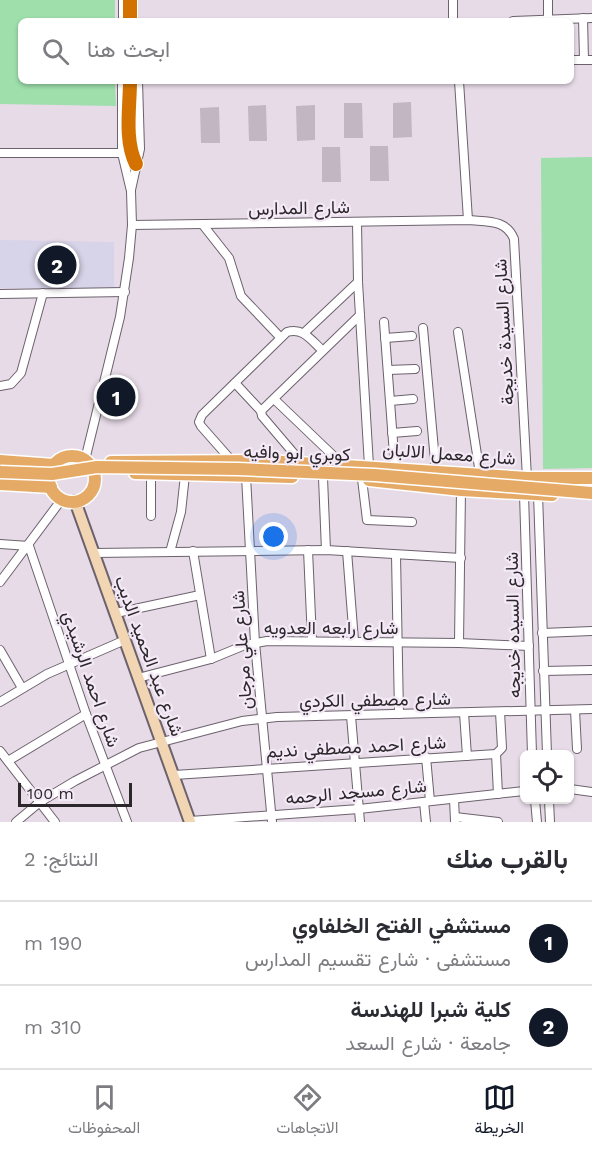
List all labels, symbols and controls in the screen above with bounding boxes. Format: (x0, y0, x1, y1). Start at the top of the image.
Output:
search box (18, 18, 574, 84)
icon: search (39, 35, 72, 68)
text: ابحث هنا (87, 37, 170, 62)
street label: شارع المدارس (248, 196, 350, 221)
pin: 2 (38, 242, 76, 288)
street label: شارع السيدة خديجة (489, 258, 520, 406)
pin: 1 (96, 374, 136, 420)
street label: شارع معمل الالبان (382, 438, 516, 471)
street label: كوبري ابو وافيه (243, 440, 351, 470)
your location (259, 522, 288, 551)
street label: شارع السيده خديجه (501, 552, 526, 698)
street label: شارع عبد الحميد الديب (109, 573, 188, 740)
street label: شارع علي مرجان (227, 589, 261, 710)
street label: شارع احمد الرشيدي (54, 608, 125, 751)
street label: شارع رابعه العدويه (264, 617, 398, 640)
street label: شارع مصطفي الكردي (299, 688, 451, 716)
street label: شارع احمد مصطفي نديم (265, 731, 447, 767)
map controls (520, 750, 574, 804)
button: locate (520, 750, 574, 804)
street label: شارع مسجد الرحمه (284, 775, 428, 810)
scale bar (18, 780, 132, 808)
text: 100 m (27, 784, 74, 803)
text: بالقرب منك (446, 844, 568, 874)
text: النتائج: 2 (24, 847, 98, 871)
text: مستشفي الفتح الخلفاوي (292, 913, 511, 938)
text: 190 m (24, 931, 82, 955)
text: 1 (544, 931, 553, 955)
text: مستشفى · شارع تقسيم المدارس (245, 947, 511, 971)
text: كلية شبرا للهندسة (350, 997, 511, 1022)
text: 310 m (24, 1015, 82, 1039)
text: 2 (543, 1015, 554, 1039)
text: جامعة · شارع السعد (345, 1031, 511, 1055)
tab: المحفوظات (68, 1081, 140, 1142)
tab: الاتجاهات (276, 1081, 338, 1142)
tab: الخريطة (474, 1081, 524, 1142)

